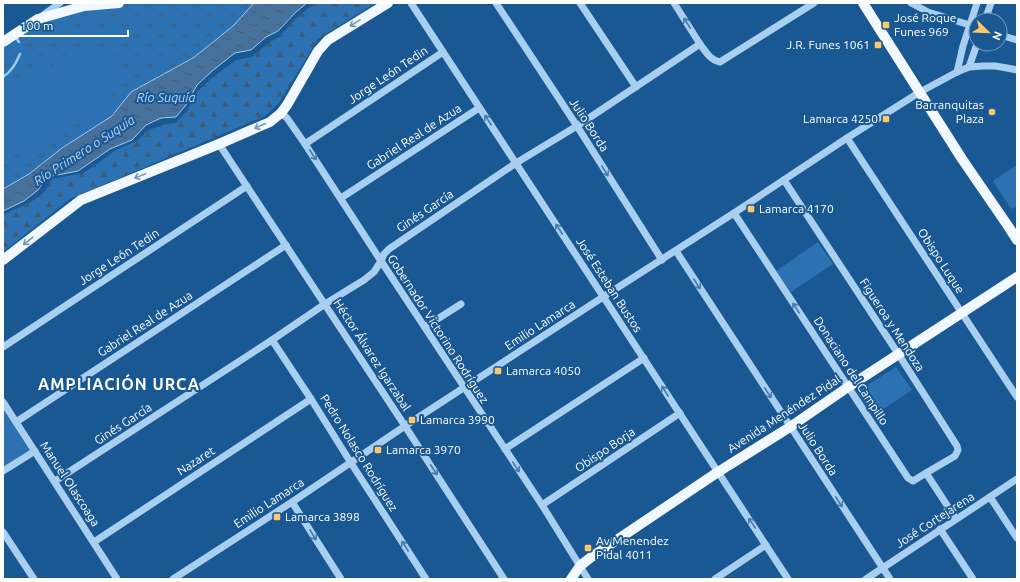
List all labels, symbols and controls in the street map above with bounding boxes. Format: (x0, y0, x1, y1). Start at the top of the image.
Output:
place label: José Roque Funes 969 (894, 11, 956, 38)
scale bar (14, 12, 128, 38)
north arrow (968, 12, 1008, 52)
one-way arrow (683, 18, 692, 29)
text: 100 m (20, 19, 53, 32)
one-way arrow (349, 20, 361, 28)
marker: José Roque Funes 969 (881, 20, 891, 30)
text: N (990, 30, 1004, 42)
place label: J.R. Funes 1061 (786, 38, 870, 51)
marker: J.R. Funes 1061 (873, 40, 883, 50)
street label: Jorge León Tedin (346, 43, 430, 106)
water label: Río Suquía (136, 90, 196, 104)
street label: Julio Borda (567, 96, 611, 154)
place label: Barranquitas Plaza (915, 98, 984, 125)
street label: Gabriel Real de Azua (364, 101, 463, 172)
marker: Barranquitas Plaza (987, 107, 997, 117)
water label: Río Primero o Suquía (31, 112, 137, 188)
place label: Lamarca 4250 (803, 112, 878, 125)
one-way arrow (483, 114, 491, 126)
marker: Lamarca 4250 (881, 114, 891, 124)
one-way arrow (254, 123, 266, 131)
one-way arrow (309, 149, 317, 160)
one-way arrow (601, 165, 609, 176)
one-way arrow (134, 173, 146, 181)
street label: Ginés García (394, 187, 456, 234)
place label: Lamarca 4170 (759, 202, 834, 215)
marker: Lamarca 4170 (746, 204, 756, 214)
one-way arrow (555, 224, 563, 235)
street label: Jorge León Tedin (76, 226, 161, 287)
street label: Obispo Luque (916, 226, 967, 296)
street label: José Esteban Bustos (574, 235, 645, 334)
one-way arrow (23, 236, 34, 245)
street label: Gobernador Victorino Rodríguez (385, 252, 492, 406)
street label: Figueroa y Mendoza (858, 276, 927, 374)
one-way arrow (693, 278, 701, 289)
street label: Gabriel Real de Azua (95, 288, 194, 359)
street label: Héctor Álvarez Igarzabal (331, 296, 413, 413)
street label: Emilio Lamarca (502, 297, 577, 352)
one-way arrow (792, 303, 800, 314)
street label: Donaciano del Campillo (812, 314, 891, 427)
place label: Lamarca 4050 (506, 364, 581, 377)
marker: Lamarca 4050 (493, 366, 503, 376)
street label: Avenida Menéndez Pidal (725, 372, 842, 455)
district label: AMPLIACIÓN URCA (38, 373, 200, 393)
one-way arrow (661, 386, 669, 397)
one-way arrow (764, 387, 772, 398)
street label: Pedro Nolasco Rodríguez (318, 392, 401, 514)
street label: Ginés García (92, 400, 154, 447)
place label: Lamarca 3990 (420, 413, 495, 426)
marker: Lamarca 3990 (407, 415, 417, 425)
street label: Julio Borda (796, 420, 840, 478)
street label: Obispo Borja (572, 425, 637, 474)
street label: Manuel Olascoaga (38, 439, 103, 529)
street label: Nazaret (174, 443, 217, 478)
place label: Lamarca 3970 (386, 443, 461, 456)
marker: Lamarca 3970 (373, 445, 383, 455)
one-way arrow (512, 461, 521, 472)
one-way arrow (430, 465, 438, 476)
street label: Emilio Lamarca (231, 475, 306, 530)
street label: José Cortejarena (893, 489, 976, 550)
one-way arrow (835, 496, 843, 507)
place label: Lamarca 3898 (285, 510, 360, 523)
marker: Lamarca 3898 (272, 512, 282, 522)
one-way arrow (748, 518, 756, 529)
one-way arrow (309, 529, 317, 540)
place label: Av Menendez Pidal 4011 (596, 534, 669, 561)
one-way arrow (401, 541, 409, 552)
marker: Av Menendez Pidal 4011 (583, 543, 593, 553)

